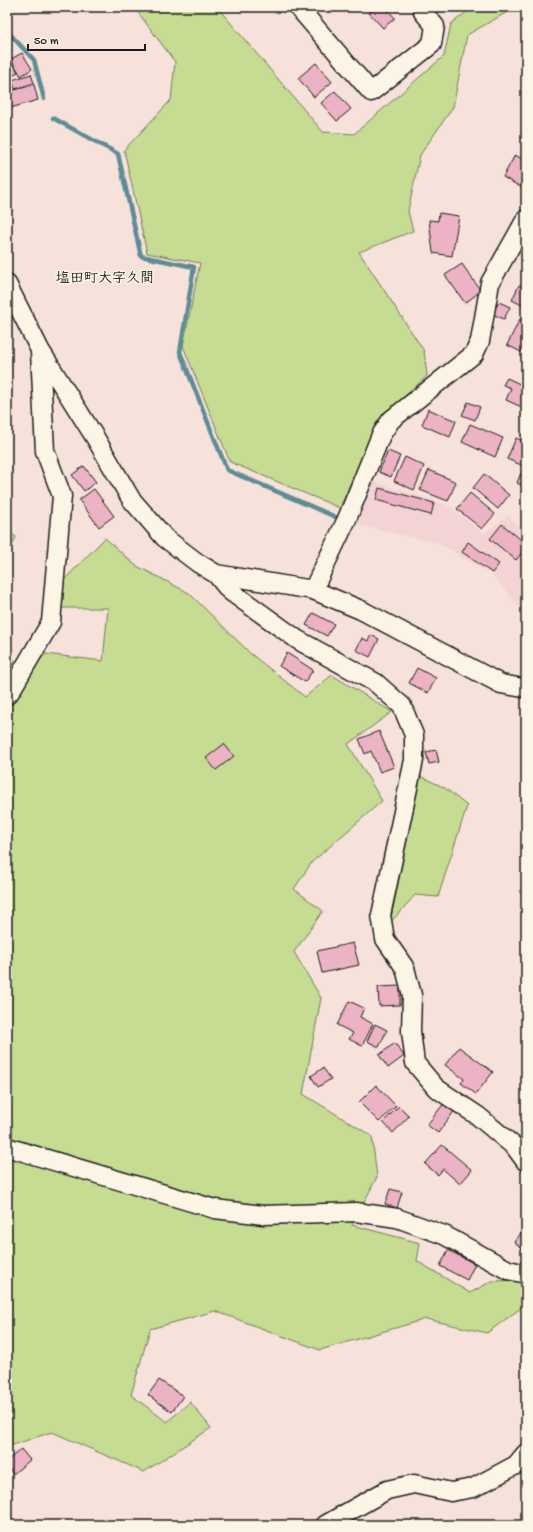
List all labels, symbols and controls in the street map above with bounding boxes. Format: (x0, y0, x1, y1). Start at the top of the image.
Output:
scale bar (28, 26, 145, 52)
text: 50 m (34, 35, 59, 49)
district label: 塩田町大字久間 (56, 270, 154, 288)

